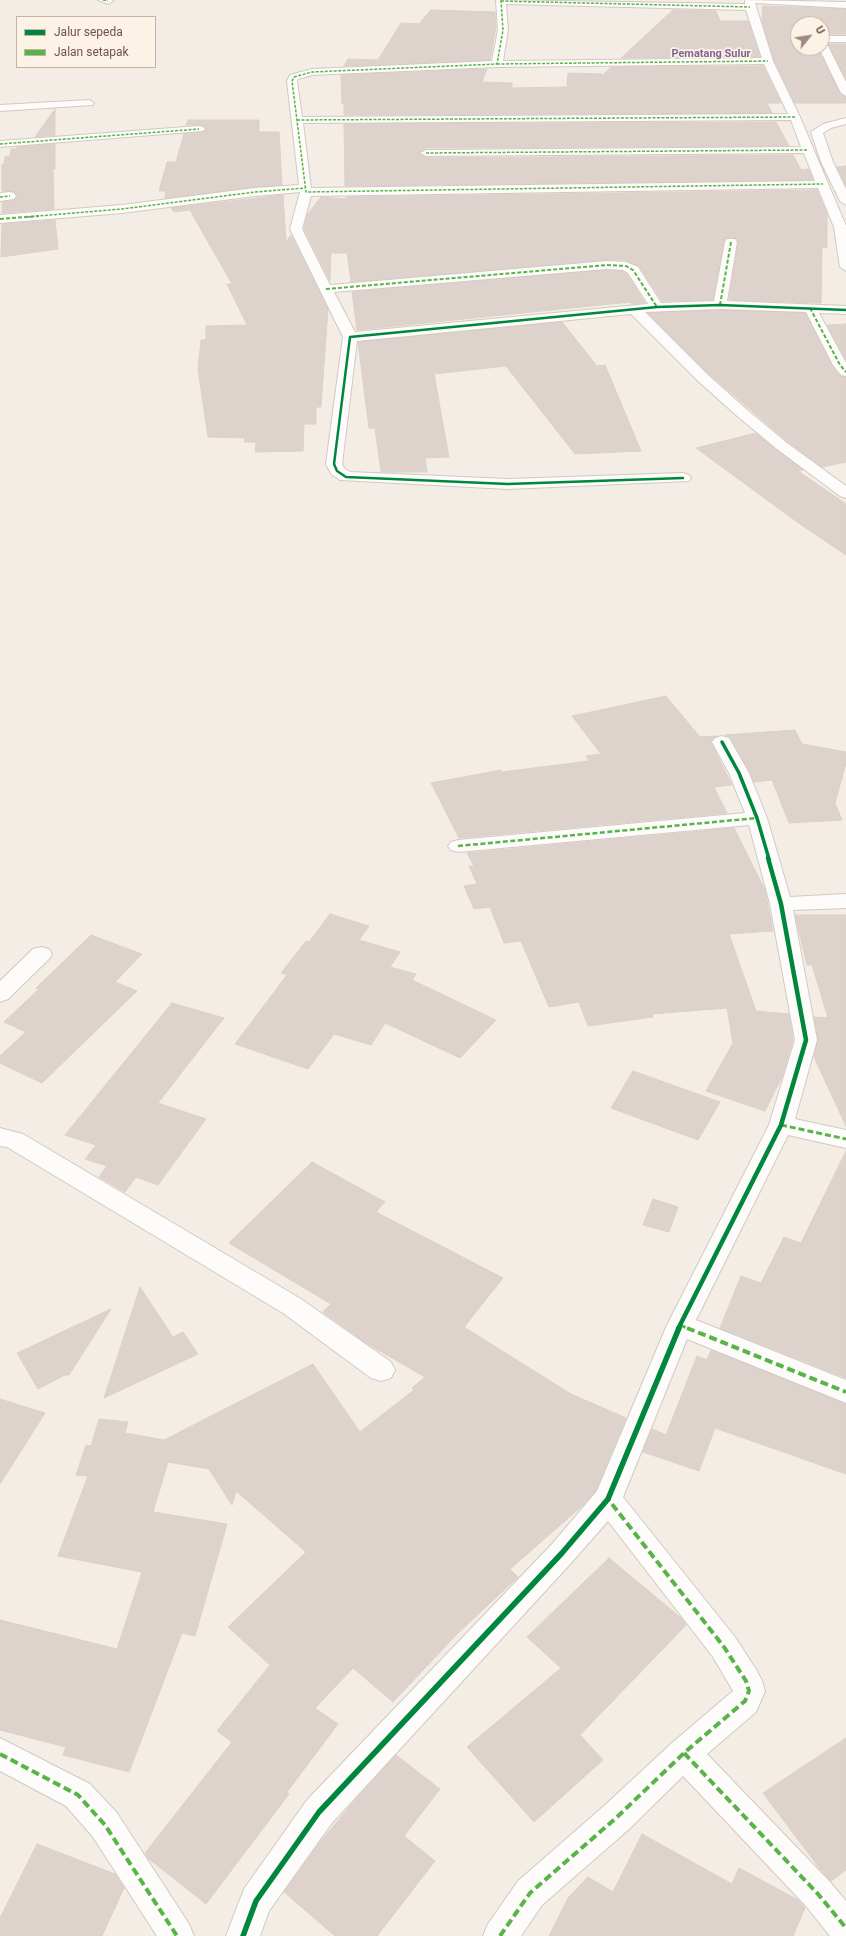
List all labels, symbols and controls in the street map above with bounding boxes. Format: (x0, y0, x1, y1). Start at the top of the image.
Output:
legend (16, 16, 156, 68)
north arrow (790, 16, 830, 56)
text: U (813, 24, 827, 37)
text: Jalur sepeda (54, 25, 123, 39)
text: Jalan setapak (54, 45, 129, 59)
district label: Pematang Sulur (671, 47, 751, 61)

